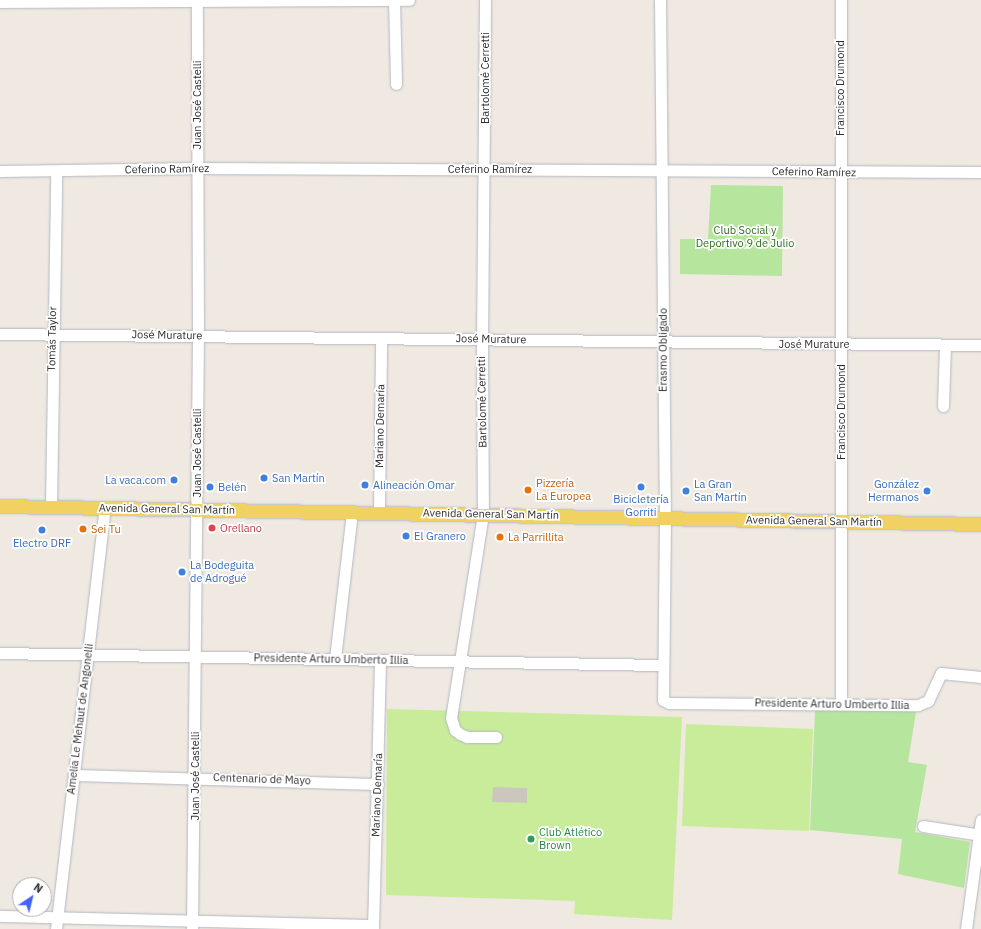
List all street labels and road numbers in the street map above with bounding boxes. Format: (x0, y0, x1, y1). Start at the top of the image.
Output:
street label: Bartolomé Cerretti (478, 32, 492, 124)
street label: Francisco Drumond (833, 40, 847, 136)
street label: Juan José Castelli (190, 61, 204, 149)
street label: Ceferino Ramírez (125, 162, 209, 176)
street label: Ceferino Ramírez (448, 162, 532, 176)
street label: Ceferino Ramírez (772, 165, 856, 179)
street label: Tomás Taylor (45, 306, 59, 372)
street label: Erasmo Obligado (656, 308, 670, 392)
street label: José Murature (131, 328, 203, 342)
street label: José Murature (455, 332, 527, 346)
street label: José Murature (779, 337, 849, 351)
street label: Bartolomé Cerretti (475, 356, 489, 448)
street label: Francisco Drumond (834, 364, 848, 460)
street label: Mariano Demaría (373, 384, 387, 468)
street label: Juan José Castelli (190, 409, 204, 497)
street label: Avenida General San Martín (99, 501, 235, 517)
street label: Avenida General San Martín (423, 506, 559, 522)
street label: Avenida General San Martín (746, 513, 882, 529)
street label: Amelia Le Mehaut de Angonelli (64, 643, 96, 795)
street label: Presidente Arturo Umberto Illia (253, 651, 409, 667)
street label: Presidente Arturo Umberto Illia (754, 696, 910, 712)
street label: Juan José Castelli (188, 732, 202, 820)
street label: Mariano Demaría (369, 753, 385, 837)
street label: Centenario de Mayo (213, 771, 311, 787)

